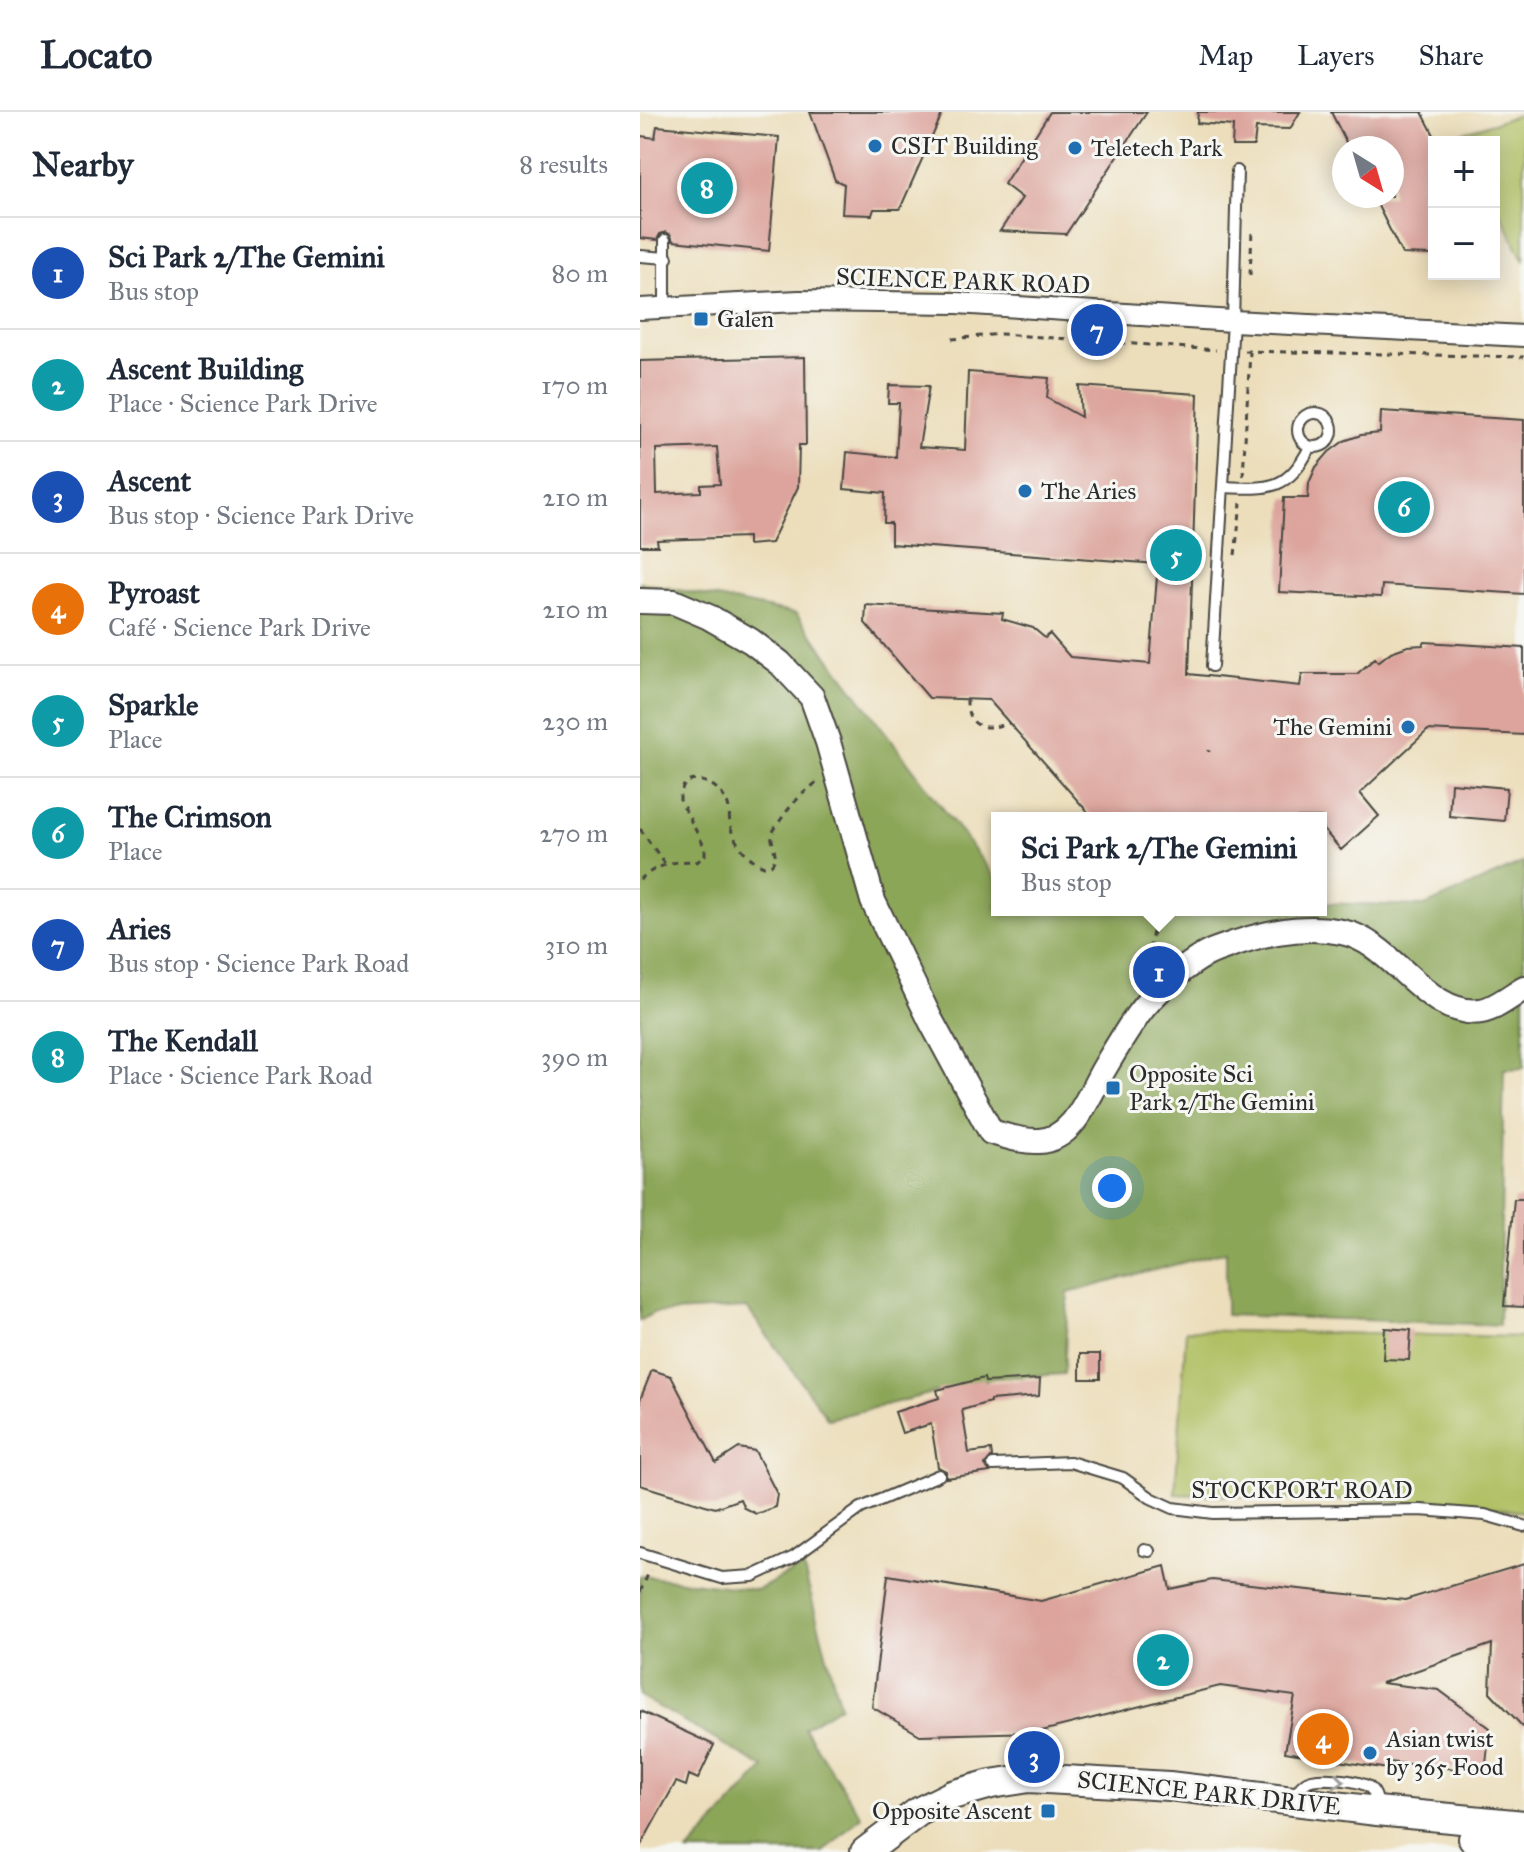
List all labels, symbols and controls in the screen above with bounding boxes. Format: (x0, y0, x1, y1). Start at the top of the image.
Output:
text: Locato (40, 32, 153, 78)
text: Map (1198, 38, 1253, 73)
text: Layers (1297, 38, 1375, 73)
text: Share (1419, 38, 1484, 73)
place label: CSIT Building (891, 131, 1038, 161)
place label: Teletech Park (1091, 133, 1223, 163)
north arrow (1332, 136, 1404, 208)
map controls (1428, 136, 1500, 280)
button: + (1428, 136, 1500, 208)
marker: CSIT Building (866, 137, 884, 155)
marker: Teletech Park (1066, 139, 1084, 157)
text: Nearby (32, 144, 134, 185)
text: 8 results (519, 148, 608, 180)
pin: 8 (681, 158, 733, 218)
button: − (1428, 208, 1500, 280)
text: Sci Park 2/The Gemini (108, 239, 385, 275)
text: 1 (53, 257, 63, 289)
text: 80 m (552, 257, 608, 289)
street label: SCIENCE PARK ROAD (835, 262, 1091, 300)
text: Bus stop (108, 275, 199, 307)
pin: 7 (1071, 300, 1123, 360)
place label: Galen (717, 304, 774, 334)
marker: Galen (692, 310, 710, 328)
text: Ascent Building (108, 351, 303, 387)
text: 2 (52, 369, 64, 401)
text: 170 m (541, 369, 608, 401)
text: Place · Science Park Drive (108, 387, 378, 419)
text: Ascent (108, 463, 191, 499)
place label: The Aries (1041, 476, 1136, 506)
pin: 6 (1378, 477, 1430, 537)
text: 3 (53, 481, 63, 513)
text: 210 m (542, 481, 608, 513)
marker: The Aries (1016, 482, 1034, 500)
text: Bus stop · Science Park Drive (108, 499, 414, 531)
pin: 5 (1150, 525, 1202, 585)
text: Pyroast (108, 575, 200, 611)
text: 4 (51, 593, 65, 625)
text: 210 m (542, 593, 608, 625)
text: Café · Science Park Drive (108, 611, 371, 643)
text: Sparkle (108, 687, 198, 723)
text: 5 (52, 705, 64, 737)
text: 230 m (542, 705, 608, 737)
place label: The Gemini (1273, 712, 1392, 742)
marker: The Gemini (1399, 718, 1417, 736)
text: Place (108, 723, 163, 755)
text: The Crimson (108, 799, 272, 835)
popup (991, 812, 1327, 916)
text: 6 (51, 817, 65, 849)
text: 270 m (539, 817, 608, 849)
text: Sci Park 2/The Gemini (1021, 830, 1297, 866)
text: Place (108, 835, 163, 867)
text: Bus stop (1021, 866, 1112, 898)
text: Aries (108, 911, 171, 947)
text: 7 (51, 929, 65, 961)
text: 310 m (545, 929, 608, 961)
pin: 1 (1133, 942, 1185, 1002)
text: Bus stop · Science Park Road (108, 947, 409, 979)
text: The Kendall (108, 1023, 258, 1059)
text: 8 (51, 1041, 65, 1073)
text: 390 m (541, 1041, 608, 1073)
text: Place · Science Park Road (108, 1059, 373, 1091)
place label: Opposite Sci Park 2/The Gemini (1129, 1059, 1315, 1117)
marker: Opposite Sci Park 2/The Gemini (1104, 1079, 1122, 1097)
your location (1092, 1168, 1132, 1208)
street label: STOCKPORT ROAD (1191, 1475, 1413, 1505)
pin: 2 (1137, 1630, 1189, 1690)
pin: 4 (1297, 1709, 1349, 1769)
place label: Asian twist by 365 Food (1385, 1724, 1504, 1782)
pin: 3 (1008, 1727, 1060, 1787)
marker: Asian twist by 365 Food (1361, 1744, 1379, 1762)
street label: SCIENCE PARK DRIVE (1076, 1764, 1342, 1822)
one-way arrow (1332, 1772, 1346, 1789)
place label: Opposite Ascent (872, 1796, 1033, 1826)
marker: Opposite Ascent (1039, 1802, 1057, 1820)

